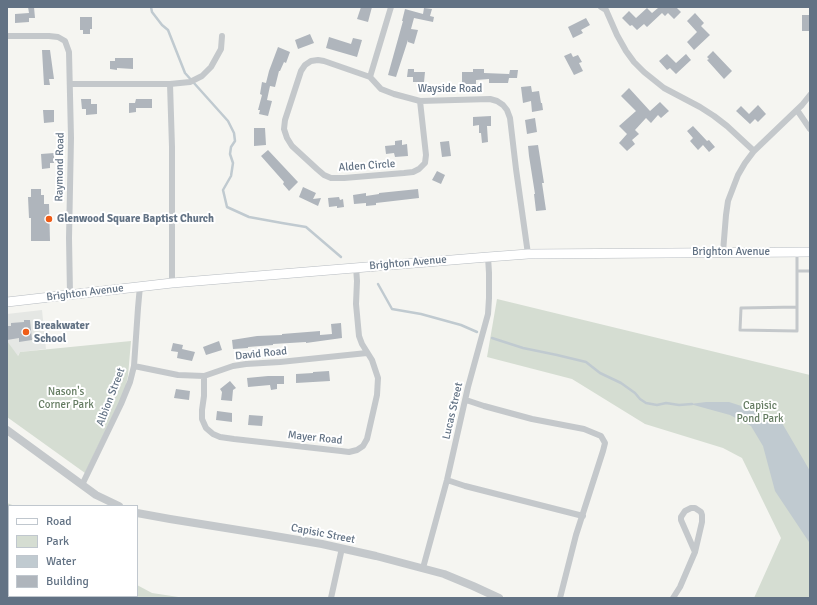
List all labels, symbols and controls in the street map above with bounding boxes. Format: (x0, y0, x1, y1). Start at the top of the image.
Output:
street label: Wayside Road (418, 82, 482, 96)
street label: Raymond Road (53, 132, 67, 202)
street label: Alden Circle (338, 157, 396, 175)
place label: Glenwood Square Baptist Church (57, 212, 214, 226)
marker: Glenwood Square Baptist Church (44, 214, 54, 224)
street label: Brighton Avenue (692, 245, 770, 259)
street label: Brighton Avenue (369, 253, 447, 273)
street label: Brighton Avenue (46, 282, 124, 304)
place label: Breakwater School (34, 319, 89, 345)
marker: Breakwater School (21, 327, 31, 337)
street label: David Road (234, 345, 288, 363)
street label: Albion Street (94, 366, 128, 428)
street label: Lucas Street (440, 381, 466, 441)
park label: Nason's Corner Park (38, 385, 94, 411)
park label: Capisic Pond Park (736, 399, 784, 425)
street label: Mayer Road (287, 429, 343, 447)
legend (8, 505, 138, 597)
text: Road (46, 514, 72, 529)
street label: Capisic Street (290, 521, 356, 547)
text: Park (46, 534, 69, 549)
text: Water (46, 554, 76, 569)
text: Building (46, 574, 89, 589)

